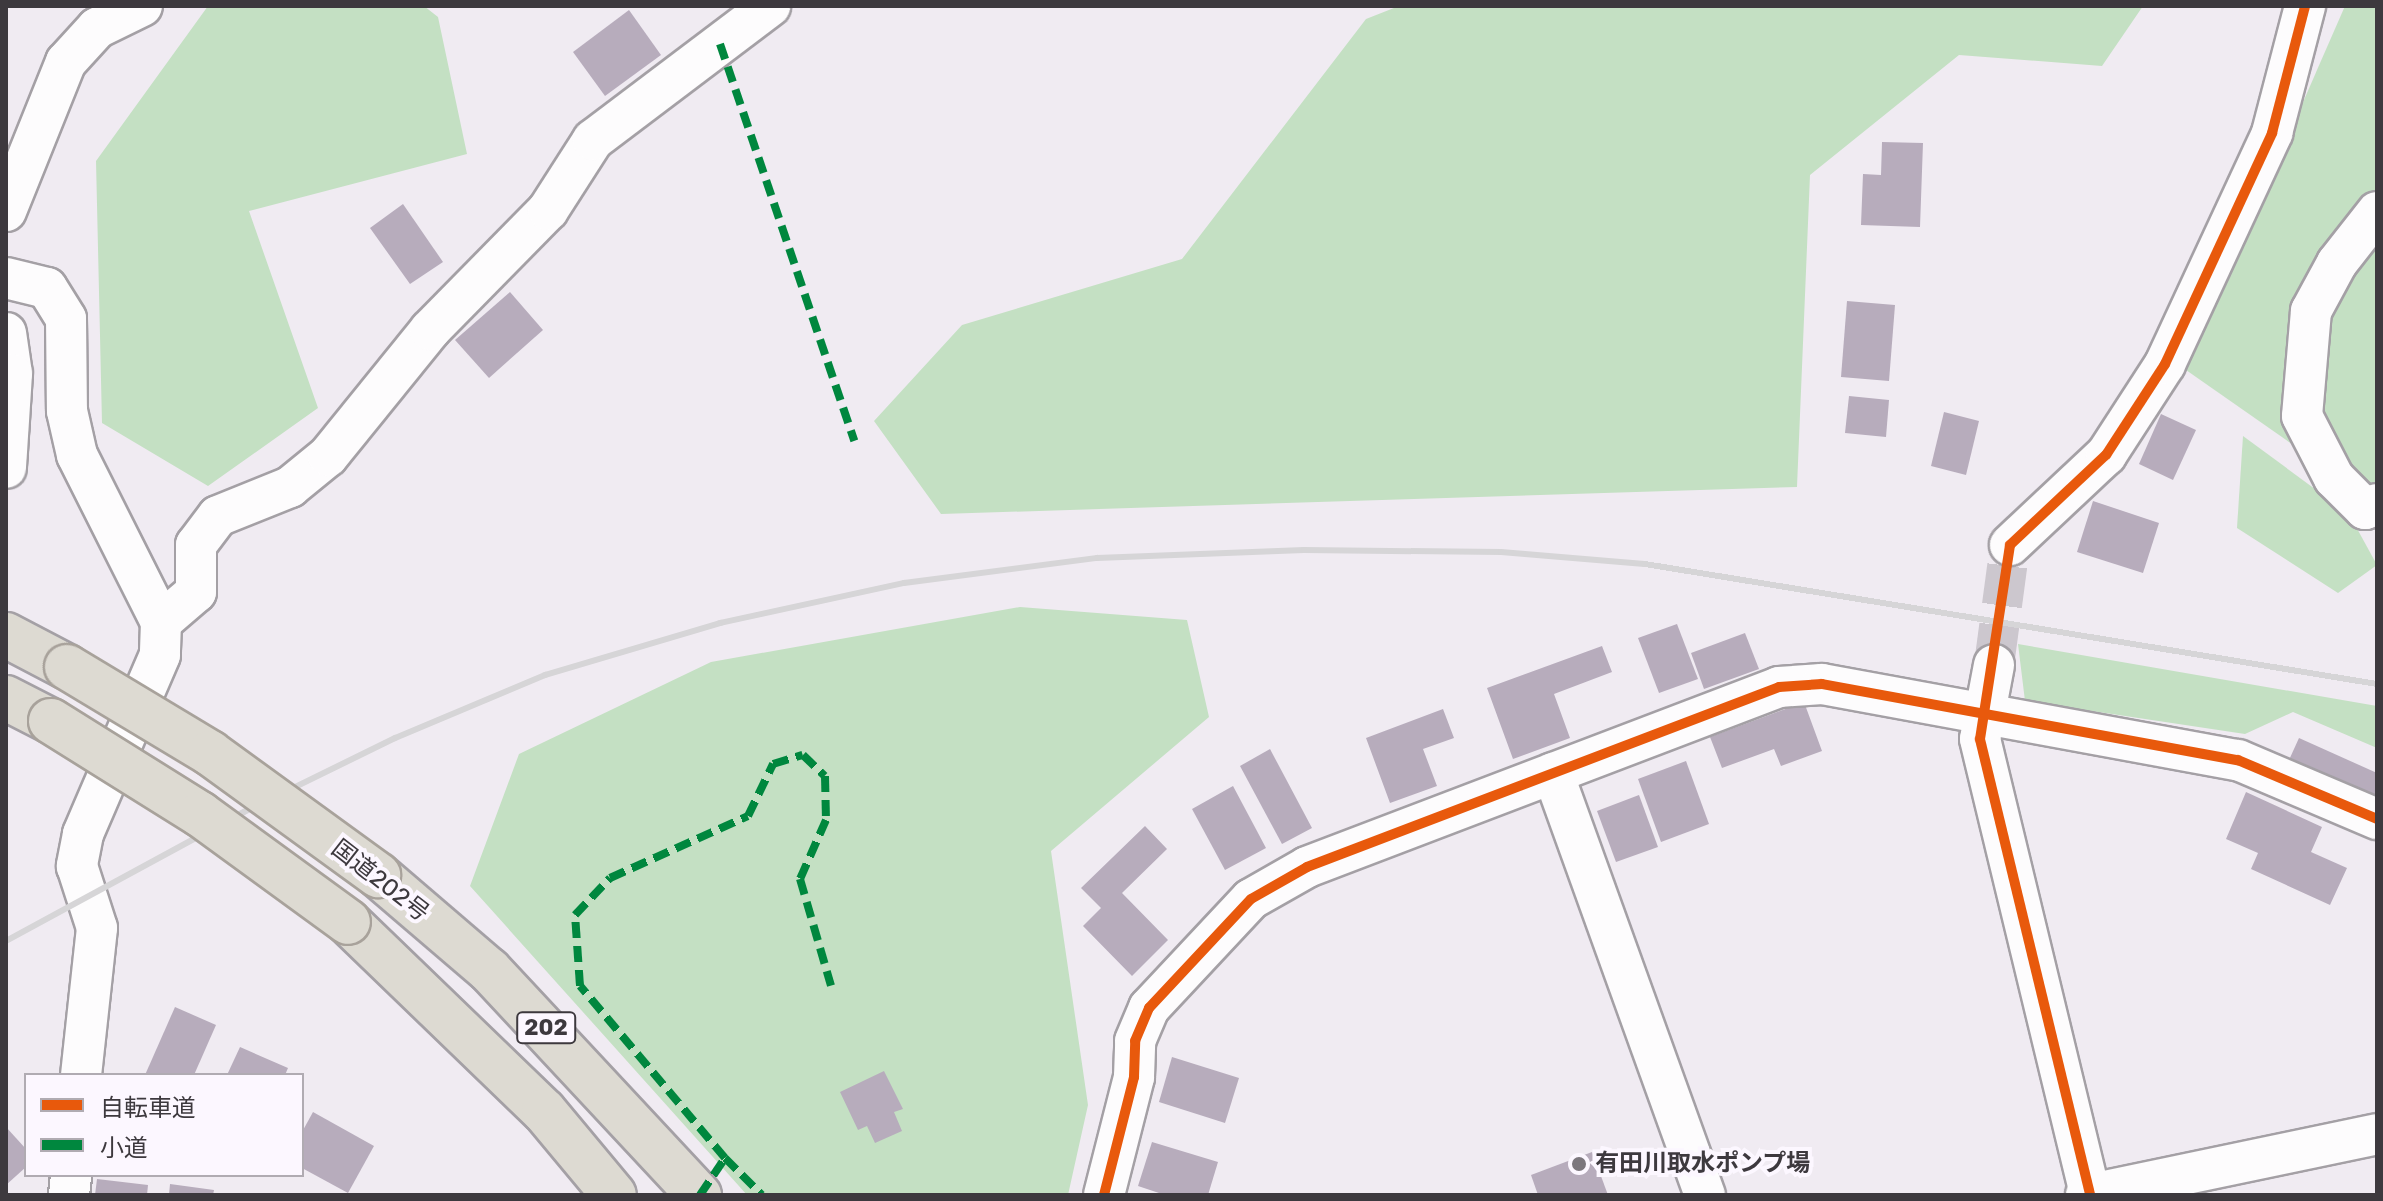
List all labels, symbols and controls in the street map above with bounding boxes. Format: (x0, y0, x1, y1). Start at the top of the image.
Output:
street label: 国道202号 (326, 834, 434, 928)
road number: 202 (516, 1010, 576, 1046)
legend (24, 1073, 304, 1177)
text: 自転車道 (100, 1094, 196, 1122)
text: 小道 (100, 1134, 148, 1162)
place label: 有田川取水ポンプ場 (1595, 1150, 1811, 1178)
marker: 有田川取水ポンプ場 (1570, 1155, 1588, 1173)

